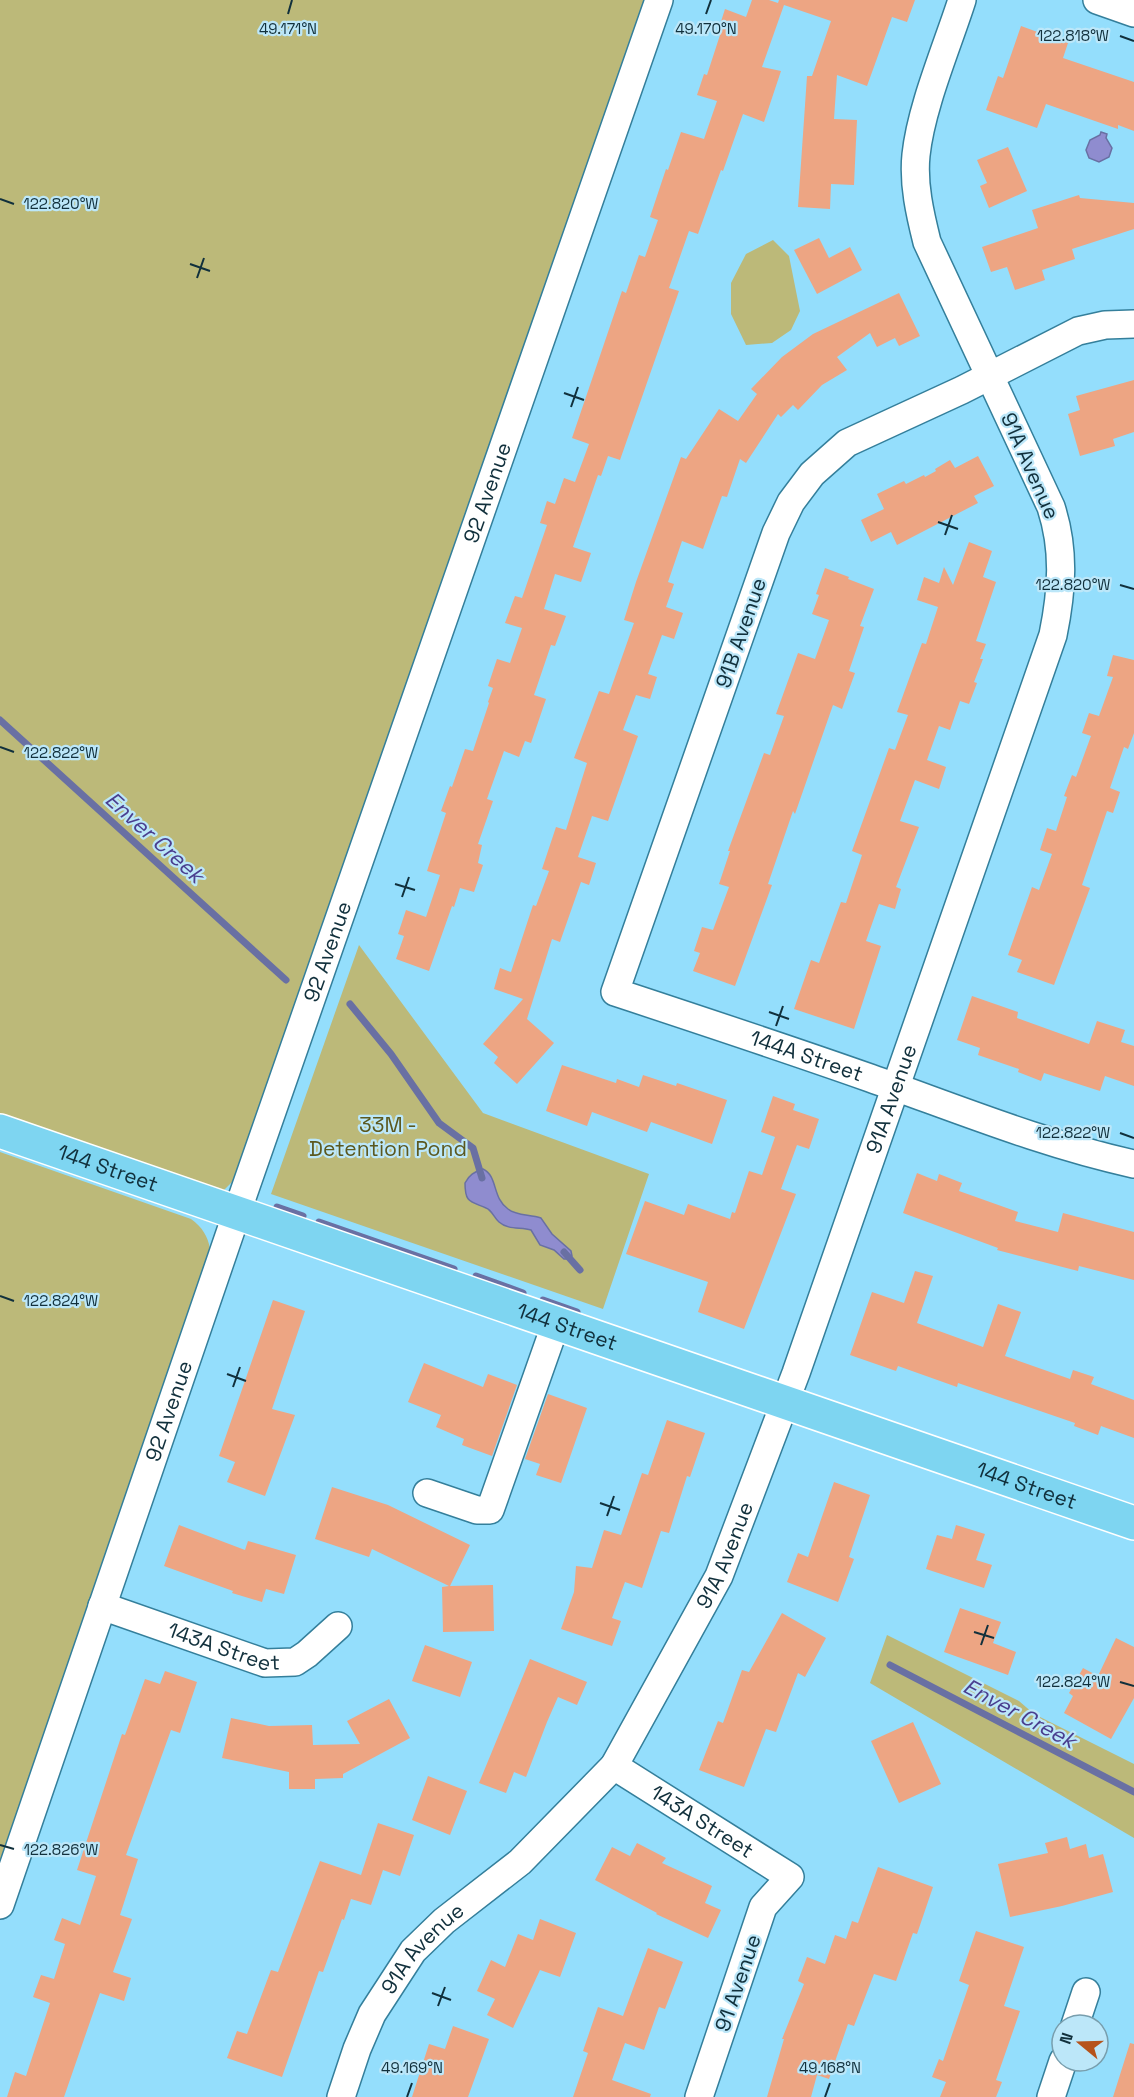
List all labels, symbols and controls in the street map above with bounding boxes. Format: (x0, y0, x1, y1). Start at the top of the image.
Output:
text: 49.171°N (259, 19, 317, 38)
text: 49.170°N (675, 19, 737, 38)
text: 122.818°W (1037, 26, 1109, 45)
text: 122.820°W (23, 194, 99, 213)
street label: 91A Avenue (995, 408, 1066, 523)
street label: 92 Avenue (457, 439, 517, 547)
street label: 91B Avenue (709, 574, 772, 692)
text: 122.820°W (1035, 575, 1111, 594)
text: 122.822°W (24, 743, 98, 762)
water label: Enver Creek (100, 785, 212, 890)
street label: 92 Avenue (297, 898, 357, 1006)
street label: 144A Street (747, 1024, 867, 1087)
street label: 91A Avenue (859, 1040, 922, 1157)
park label: 33M - Detention Pond (309, 1111, 467, 1162)
text: 122.822°W (1036, 1123, 1110, 1142)
street label: 144 Street (54, 1138, 162, 1198)
text: 122.824°W (24, 1291, 98, 1310)
street label: 144 Street (513, 1297, 621, 1356)
street label: 92 Avenue (139, 1357, 198, 1465)
street label: 144 Street (973, 1455, 1080, 1515)
street label: 91A Avenue (690, 1498, 759, 1613)
street label: 143A Street (164, 1616, 280, 1677)
water label: Enver Creek (959, 1672, 1083, 1755)
text: 122.824°W (1036, 1672, 1110, 1691)
street label: 143A Street (645, 1778, 759, 1864)
text: 122.826°W (24, 1840, 98, 1859)
street label: 91A Avenue (375, 1896, 469, 1999)
street label: 91 Avenue (708, 1931, 767, 2035)
north arrow (1050, 2013, 1110, 2073)
text: N (1055, 2030, 1078, 2047)
text: 49.169°N (381, 2058, 443, 2077)
text: 49.168°N (799, 2058, 861, 2077)

